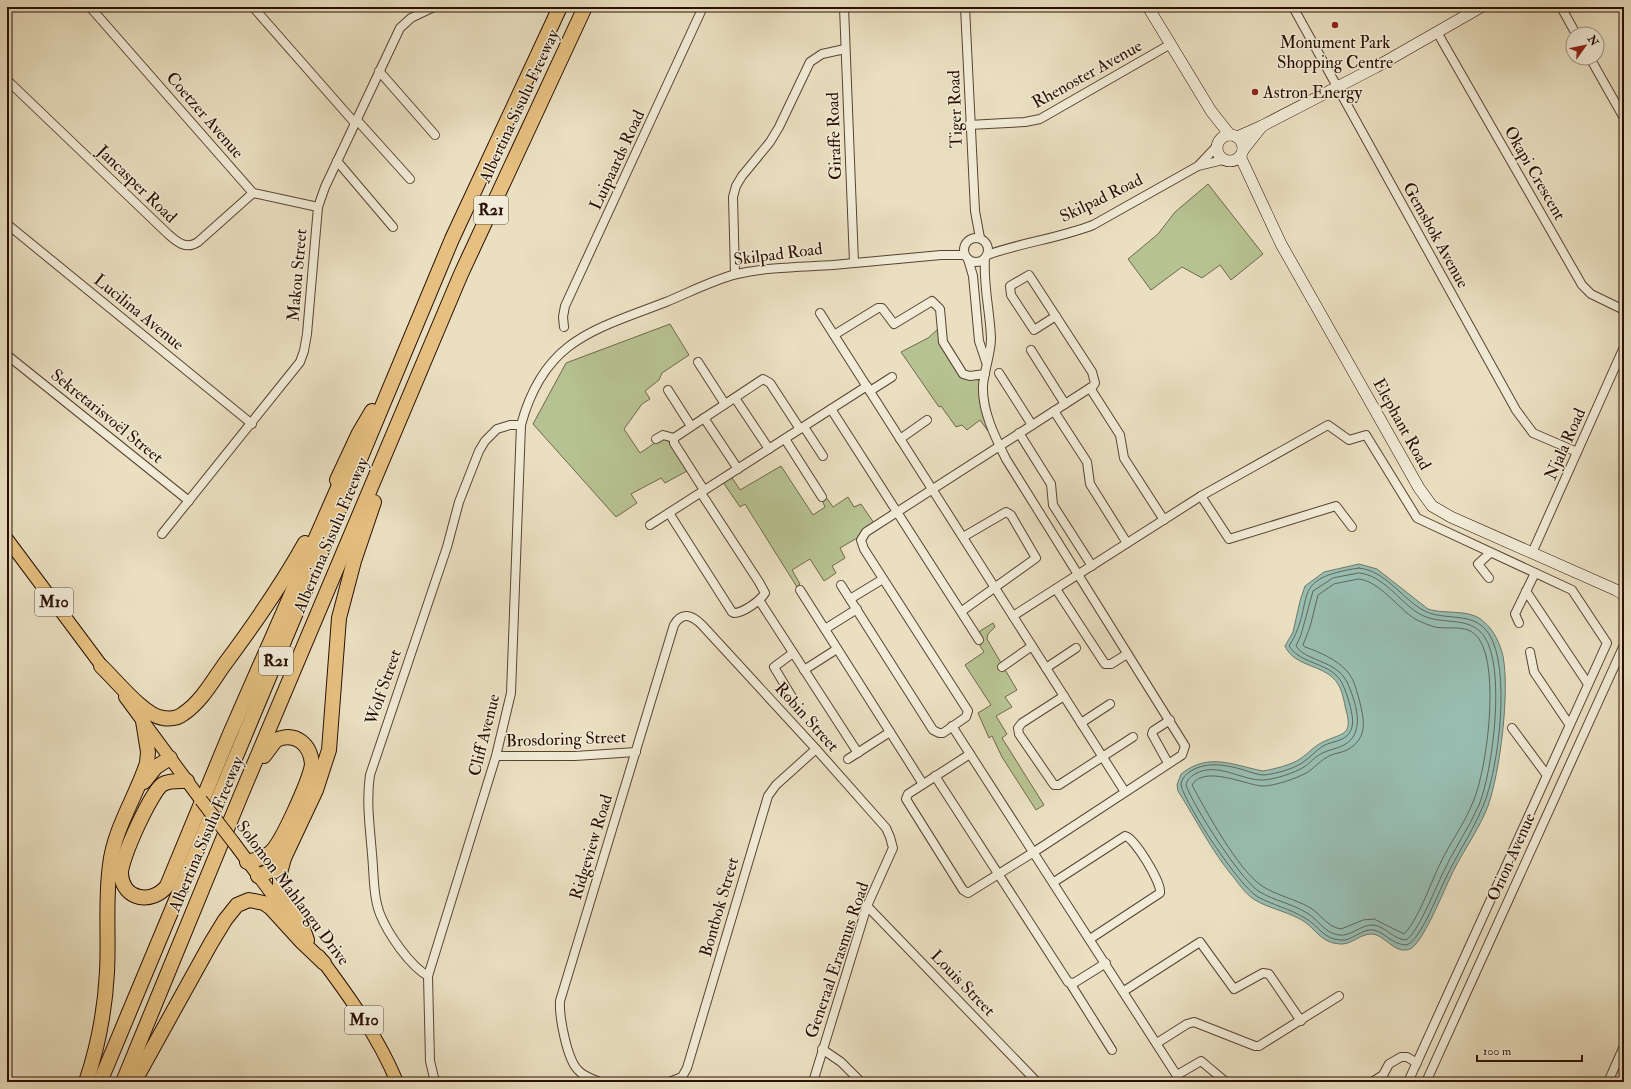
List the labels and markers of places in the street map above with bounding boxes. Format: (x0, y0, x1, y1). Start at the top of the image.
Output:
marker: Monument Park Shopping Centre (1330, 20, 1340, 30)
place label: Monument Park Shopping Centre (1277, 32, 1393, 74)
place label: Astron Energy (1262, 82, 1363, 104)
marker: Astron Energy (1250, 87, 1260, 97)

